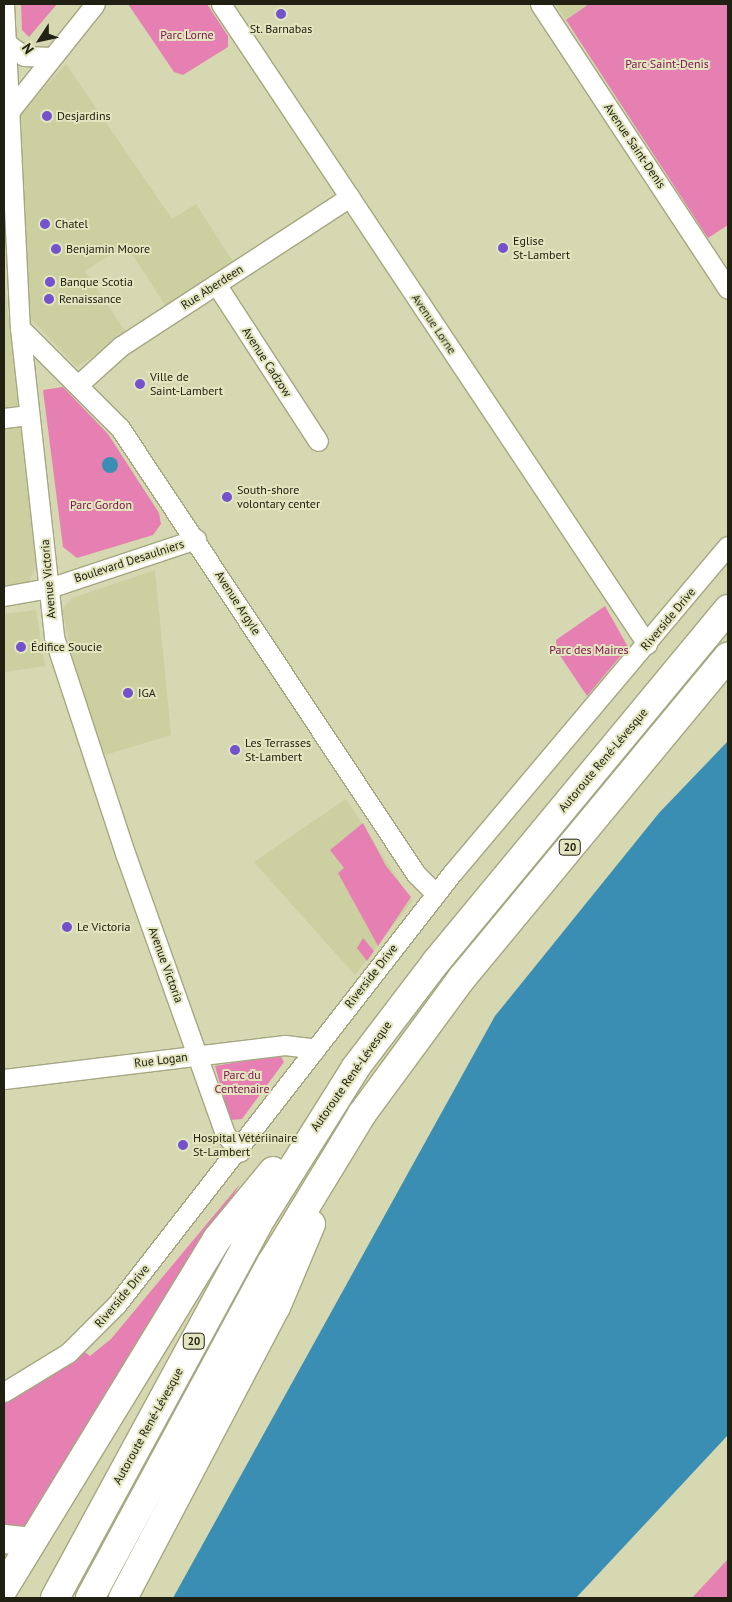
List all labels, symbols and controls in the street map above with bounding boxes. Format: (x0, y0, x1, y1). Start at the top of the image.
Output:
marker: St. Barnabas (275, 8, 287, 20)
north arrow (15, 15, 65, 65)
place label: St. Barnabas (249, 22, 313, 36)
park label: Parc Lorne (160, 28, 214, 42)
text: N (18, 40, 38, 58)
park label: Parc Saint-Denis (625, 57, 709, 71)
street label: Avenue Saint-Denis (601, 101, 669, 191)
place label: Desjardins (57, 109, 111, 123)
marker: Desjardins (41, 110, 53, 122)
place label: Chatel (55, 217, 88, 231)
marker: Chatel (39, 218, 51, 230)
place label: Eglise St-Lambert (513, 234, 570, 262)
place label: Benjamin Moore (66, 242, 150, 256)
marker: Eglise St-Lambert (497, 242, 509, 254)
marker: Benjamin Moore (50, 243, 62, 255)
street label: Rue Aberdeen (178, 261, 246, 313)
place label: Banque Scotia (60, 275, 133, 289)
marker: Banque Scotia (44, 276, 56, 288)
street label: Avenue Lorne (409, 291, 459, 357)
place label: Renaissance (59, 292, 121, 306)
marker: Renaissance (43, 293, 55, 305)
street label: Avenue Cadzow (239, 325, 295, 399)
place label: Ville de Saint-Lambert (150, 370, 223, 398)
marker: Ville de Saint-Lambert (134, 378, 146, 390)
place label: South-shore volontary center (237, 483, 320, 511)
marker: South-shore volontary center (221, 491, 233, 503)
park label: Parc Gordon (70, 498, 132, 512)
street label: Boulevard Desaulniers (72, 536, 186, 586)
street label: Avenue Victoria (37, 539, 59, 619)
street label: Avenue Argyle (212, 568, 264, 638)
street label: Riverside Drive (638, 585, 698, 653)
place label: Édifice Soucie (31, 640, 102, 654)
marker: Édifice Soucie (15, 641, 27, 653)
park label: Parc des Maires (549, 643, 629, 657)
place label: IGA (138, 686, 156, 700)
marker: IGA (122, 687, 134, 699)
street label: Autoroute René-Lévesque (555, 705, 651, 815)
place label: Les Terrasses St-Lambert (245, 736, 311, 764)
marker: Les Terrasses St-Lambert (229, 744, 241, 756)
road number: 20 (559, 839, 581, 856)
place label: Le Victoria (77, 920, 131, 934)
marker: Le Victoria (61, 921, 73, 933)
street label: Avenue Victoria (146, 925, 186, 1005)
street label: Riverside Drive (342, 941, 400, 1011)
street label: Autoroute René-Lévesque (308, 1018, 394, 1134)
street label: Rue Logan (133, 1050, 189, 1070)
park label: Parc du Centenaire (214, 1068, 270, 1096)
place label: Hospital Vétériinaire St-Lambert (193, 1131, 298, 1159)
marker: Hospital Vétériinaire St-Lambert (177, 1139, 189, 1151)
street label: Riverside Drive (92, 1262, 152, 1330)
road number: 20 (183, 1332, 205, 1350)
street label: Autoroute René-Lévesque (110, 1365, 186, 1487)

